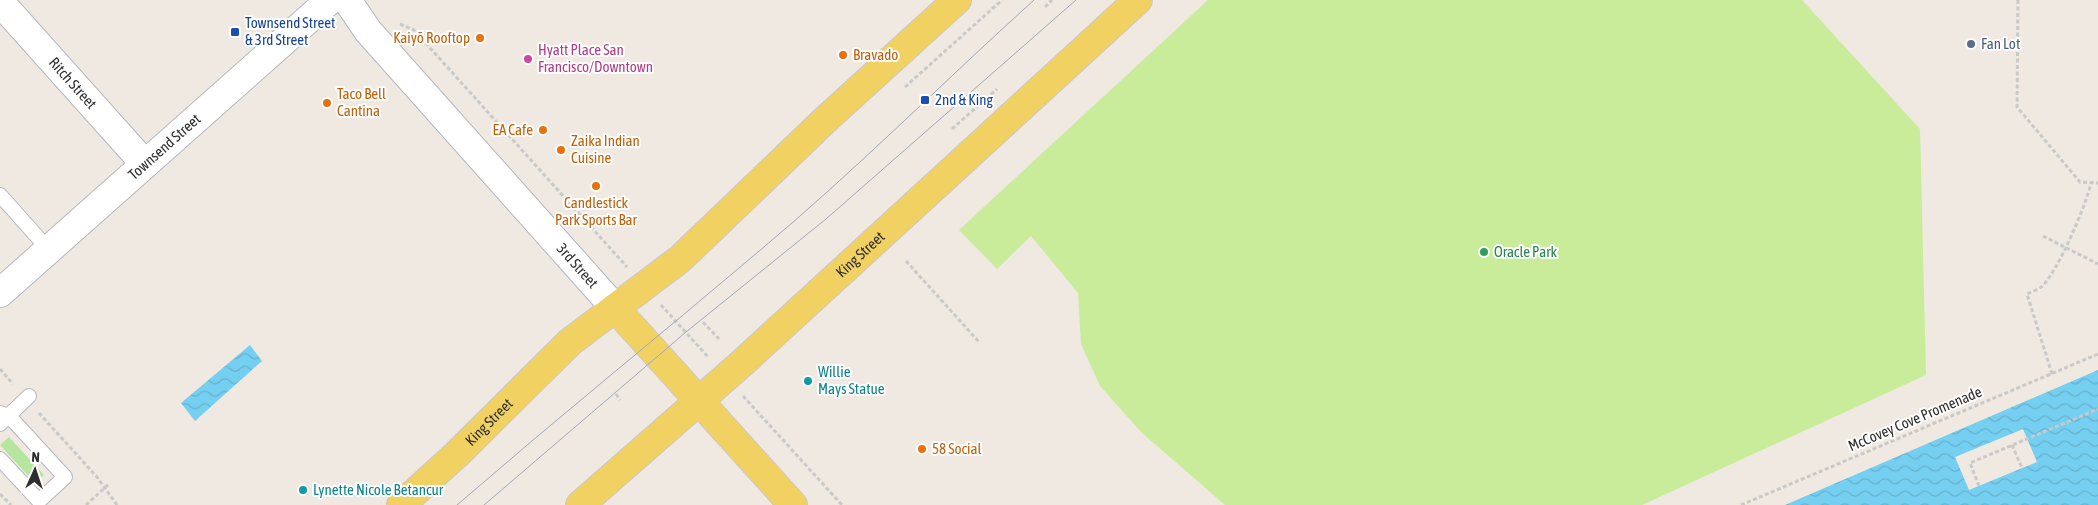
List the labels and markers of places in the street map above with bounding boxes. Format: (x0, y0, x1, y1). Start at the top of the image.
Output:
place label: Townsend Street & 3rd Street (245, 14, 335, 48)
marker: Townsend Street & 3rd Street (229, 26, 241, 38)
place label: Kaiyō Rooftop (393, 29, 470, 46)
marker: Kaiyō Rooftop (474, 32, 486, 44)
place label: Fan Lot (1981, 35, 2020, 52)
marker: Fan Lot (1965, 38, 1977, 50)
place label: Hyatt Place San Francisco/Downtown (538, 41, 653, 75)
place label: Bravado (853, 46, 898, 63)
marker: Bravado (837, 49, 849, 61)
marker: Hyatt Place San Francisco/Downtown (522, 53, 534, 65)
place label: Taco Bell Cantina (337, 85, 386, 119)
place label: 2nd & King (935, 91, 993, 108)
marker: 2nd & King (919, 94, 931, 106)
marker: Taco Bell Cantina (321, 97, 333, 109)
place label: EA Cafe (493, 121, 533, 138)
marker: EA Cafe (537, 124, 549, 136)
place label: Zaika Indian Cuisine (571, 132, 640, 166)
marker: Zaika Indian Cuisine (555, 144, 567, 156)
marker: Candlestick Park Sports Bar (590, 180, 602, 192)
place label: Candlestick Park Sports Bar (555, 194, 638, 228)
place label: Oracle Park (1494, 243, 1558, 260)
marker: Oracle Park (1478, 246, 1490, 258)
place label: Willie Mays Statue (818, 363, 885, 397)
marker: Willie Mays Statue (802, 375, 814, 387)
place label: 58 Social (932, 440, 981, 457)
marker: 58 Social (916, 443, 928, 455)
place label: Lynette Nicole Betancur (313, 481, 444, 498)
marker: Lynette Nicole Betancur (297, 484, 309, 496)

